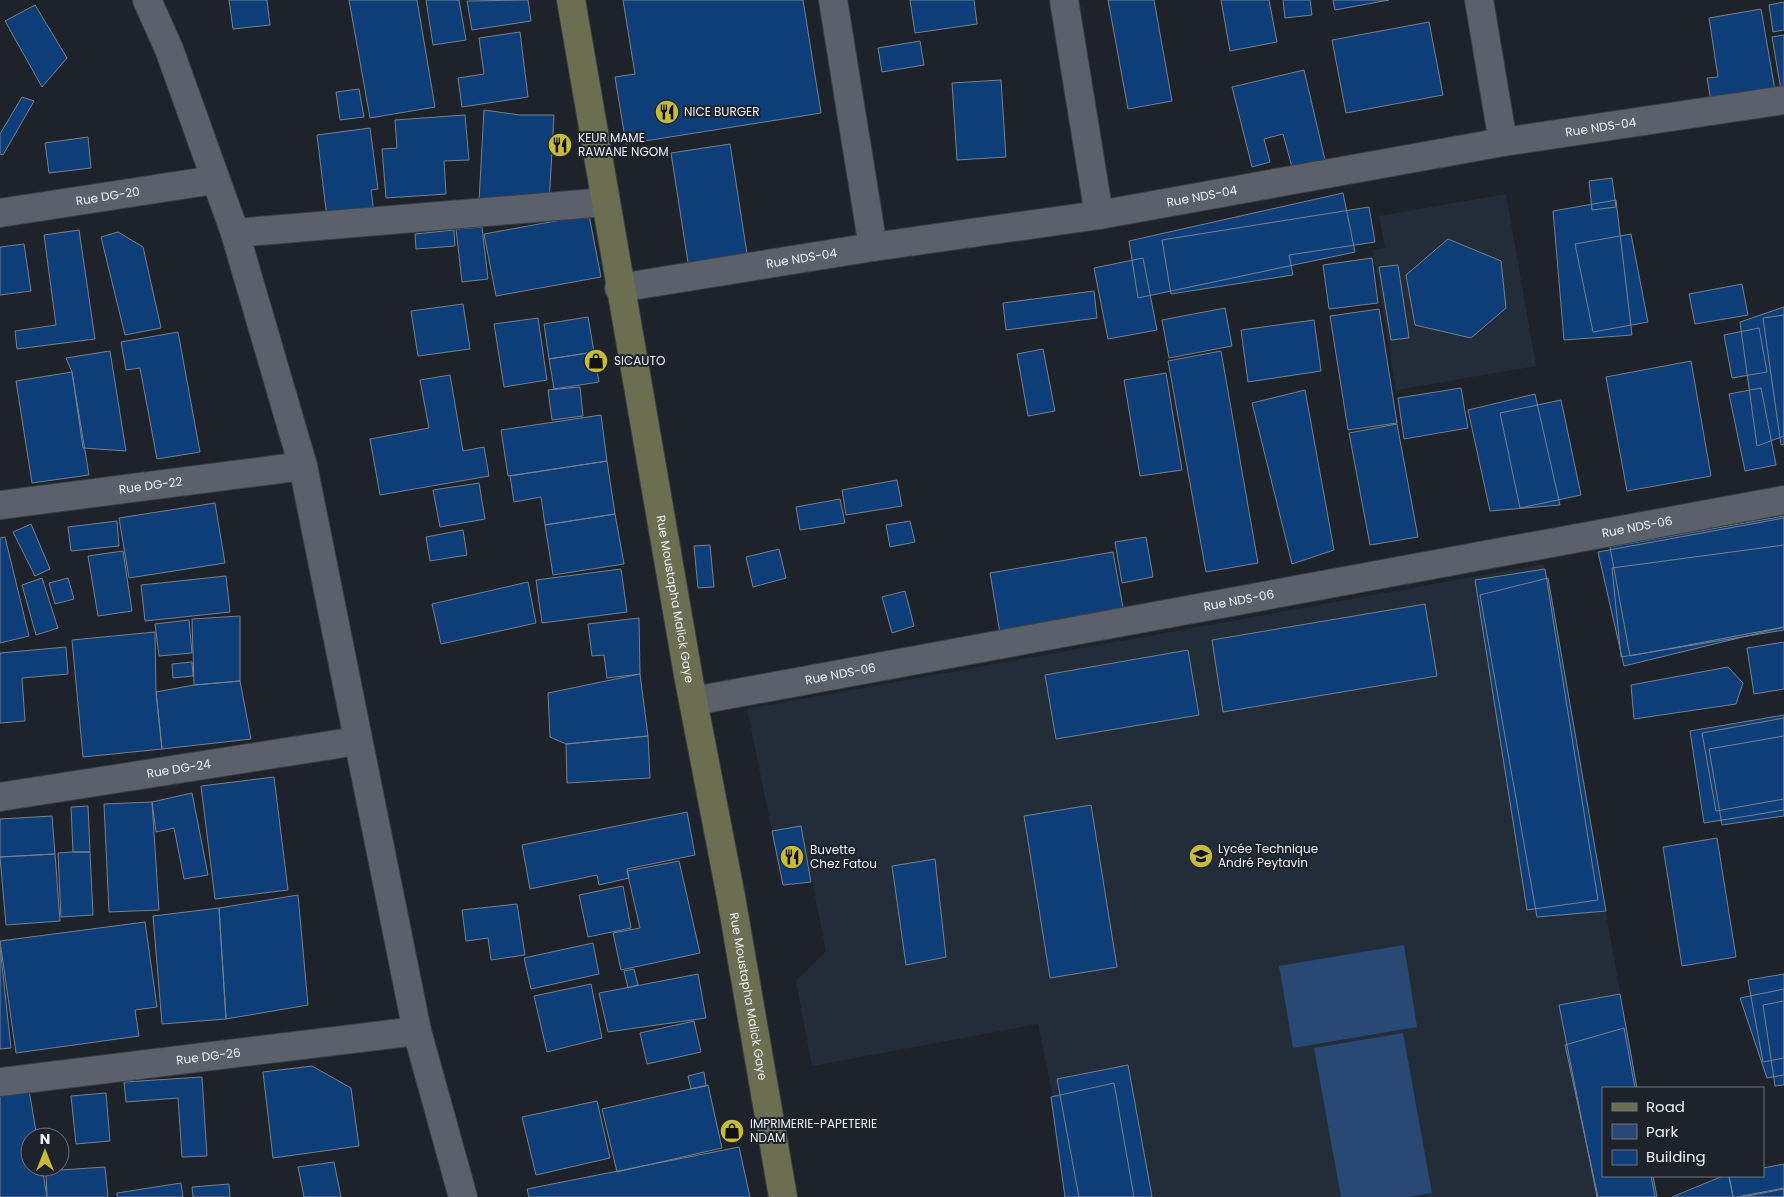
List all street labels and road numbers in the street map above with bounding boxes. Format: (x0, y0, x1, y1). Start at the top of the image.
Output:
street label: Rue NDS-04 (1564, 113, 1638, 141)
street label: Rue NDS-04 (1165, 181, 1239, 211)
street label: Rue DG-20 (74, 183, 141, 209)
street label: Rue NDS-04 (765, 244, 839, 272)
street label: Rue DG-22 (118, 473, 184, 498)
street label: Rue NDS-06 (1600, 512, 1674, 541)
street label: Rue Moustapha Malick Gaye (653, 514, 698, 684)
street label: Rue NDS-06 (1202, 585, 1275, 615)
street label: Rue NDS-06 (804, 659, 877, 688)
street label: Rue DG-24 (146, 755, 212, 782)
street label: Rue Moustapha Malick Gaye (726, 911, 772, 1081)
street label: Rue DG-26 (175, 1044, 241, 1068)

